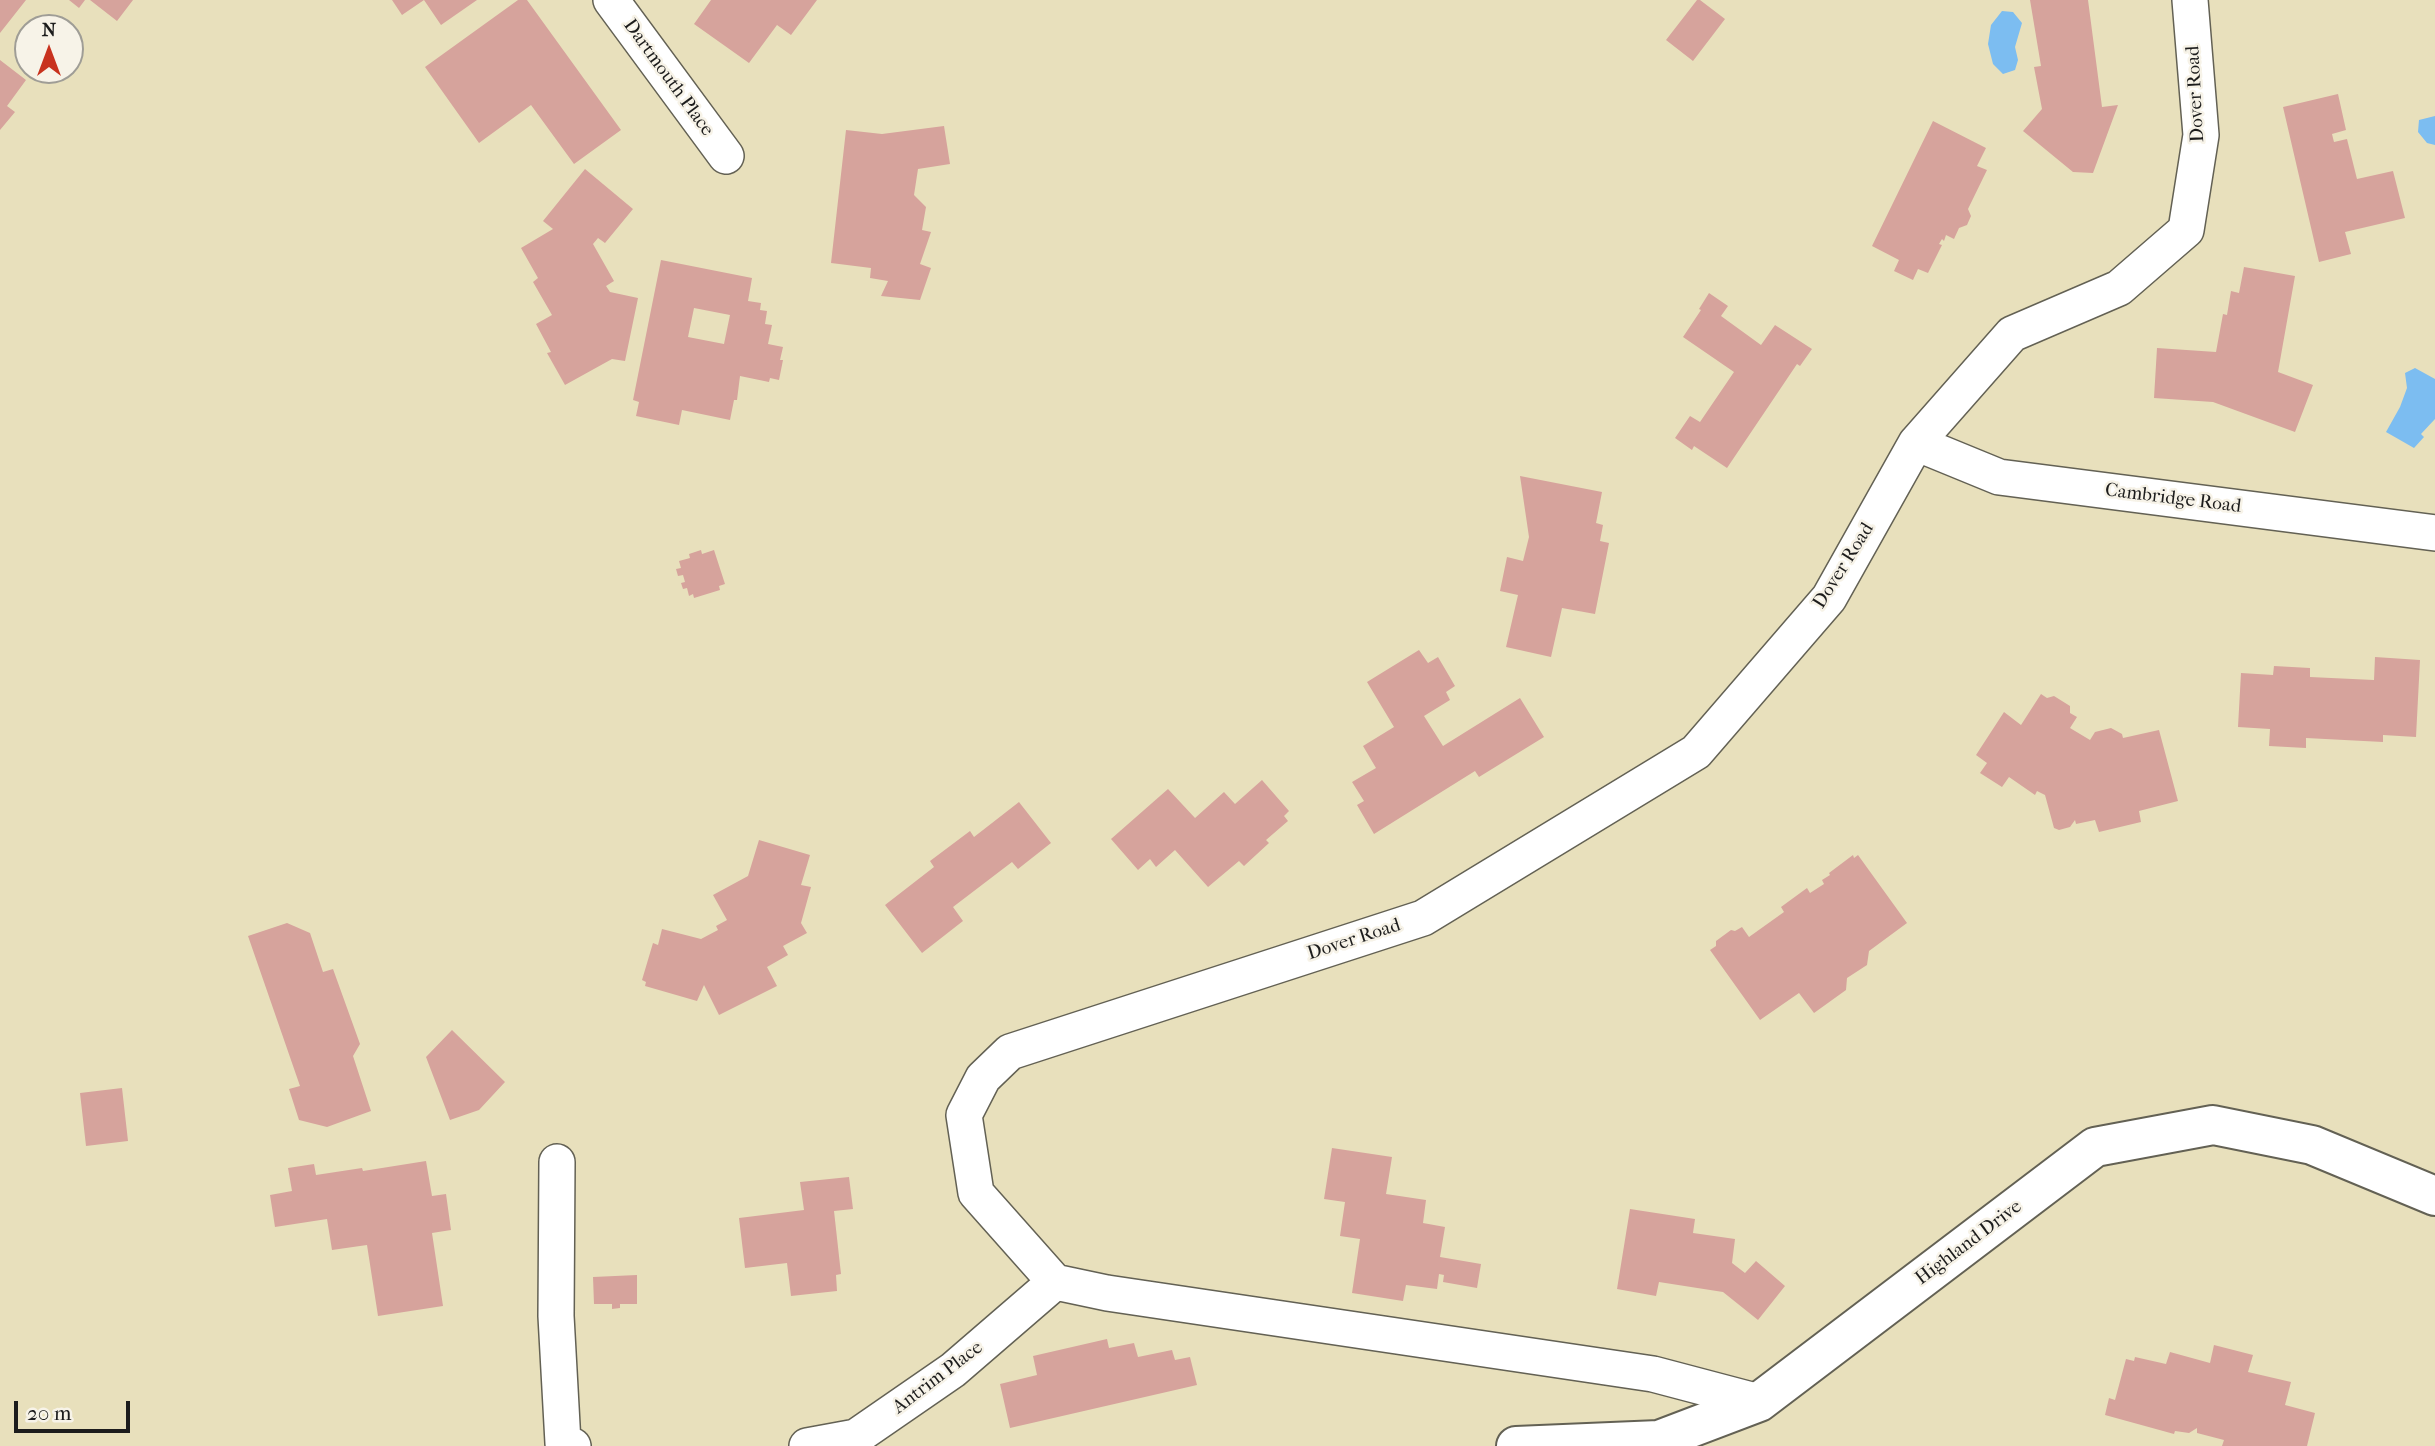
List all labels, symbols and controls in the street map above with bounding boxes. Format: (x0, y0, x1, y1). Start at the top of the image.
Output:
north arrow (14, 14, 84, 84)
street label: Dartmouth Place (618, 15, 718, 141)
text: N (42, 19, 56, 41)
street label: Dover Road (2182, 45, 2210, 143)
street label: Cambridge Road (2104, 479, 2242, 519)
street label: Dover Road (1809, 519, 1879, 613)
street label: Dover Road (1304, 914, 1404, 966)
street label: Highland Drive (1911, 1196, 2027, 1290)
street label: Antrim Place (888, 1337, 988, 1419)
scale bar (18, 1386, 133, 1430)
text: 20 m (27, 1401, 71, 1425)

